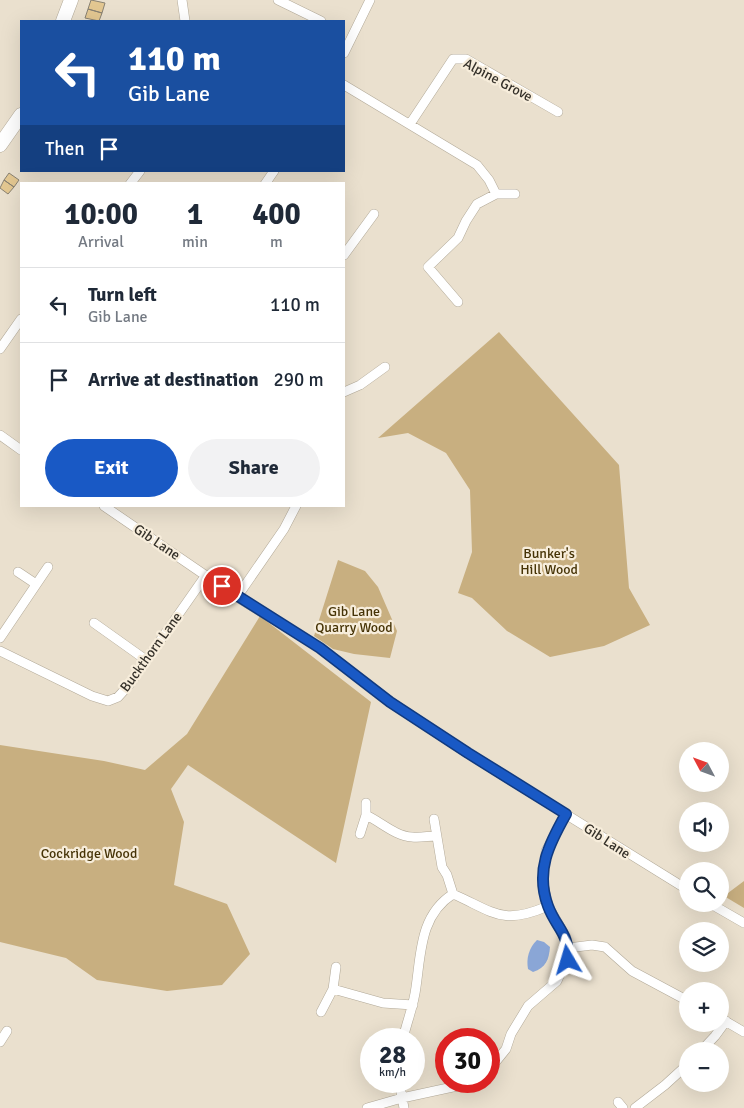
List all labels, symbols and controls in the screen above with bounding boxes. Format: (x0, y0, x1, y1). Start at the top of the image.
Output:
text: 110 m (128, 37, 221, 80)
icon: left (45, 40, 110, 105)
street label: Alpine Grove (461, 55, 535, 105)
text: Gib Lane (128, 80, 210, 107)
icon: arrive (95, 135, 123, 163)
text: Then (45, 137, 85, 161)
text: 10:00 (64, 196, 138, 233)
text: 1 (187, 196, 203, 233)
text: 400 (252, 196, 301, 233)
text: Arrival (78, 232, 124, 252)
text: min (182, 232, 208, 252)
text: m (270, 232, 283, 252)
text: Turn left (88, 283, 157, 307)
icon: left (45, 291, 73, 319)
text: 110 m (270, 293, 320, 317)
text: Gib Lane (88, 307, 148, 327)
icon: arrive (45, 366, 73, 394)
text: Arrive at destination (88, 368, 259, 392)
text: 290 m (274, 368, 324, 392)
button: Exit (45, 439, 178, 497)
button: Share (188, 439, 320, 497)
street label: Gib Lane (131, 520, 183, 564)
park label: Bunker's Hill Wood (520, 545, 578, 578)
pin (201, 565, 243, 607)
icon: arrive (208, 572, 236, 600)
park label: Gib Lane Quarry Wood (315, 603, 393, 636)
street label: Buckthorn Lane (116, 609, 186, 695)
north arrow (679, 742, 729, 792)
map controls (679, 742, 729, 1092)
button: sound (679, 802, 729, 852)
street label: Gib Lane (580, 820, 634, 862)
park label: Cockridge Wood (41, 845, 137, 862)
button: search (679, 862, 729, 912)
button: layers (679, 922, 729, 972)
position arrow (541, 933, 593, 985)
button: + (679, 982, 729, 1032)
speed limit sign: 30 (435, 1028, 500, 1093)
text: 28 (379, 1039, 406, 1070)
button: − (679, 1042, 729, 1092)
text: km/h (379, 1065, 406, 1080)

